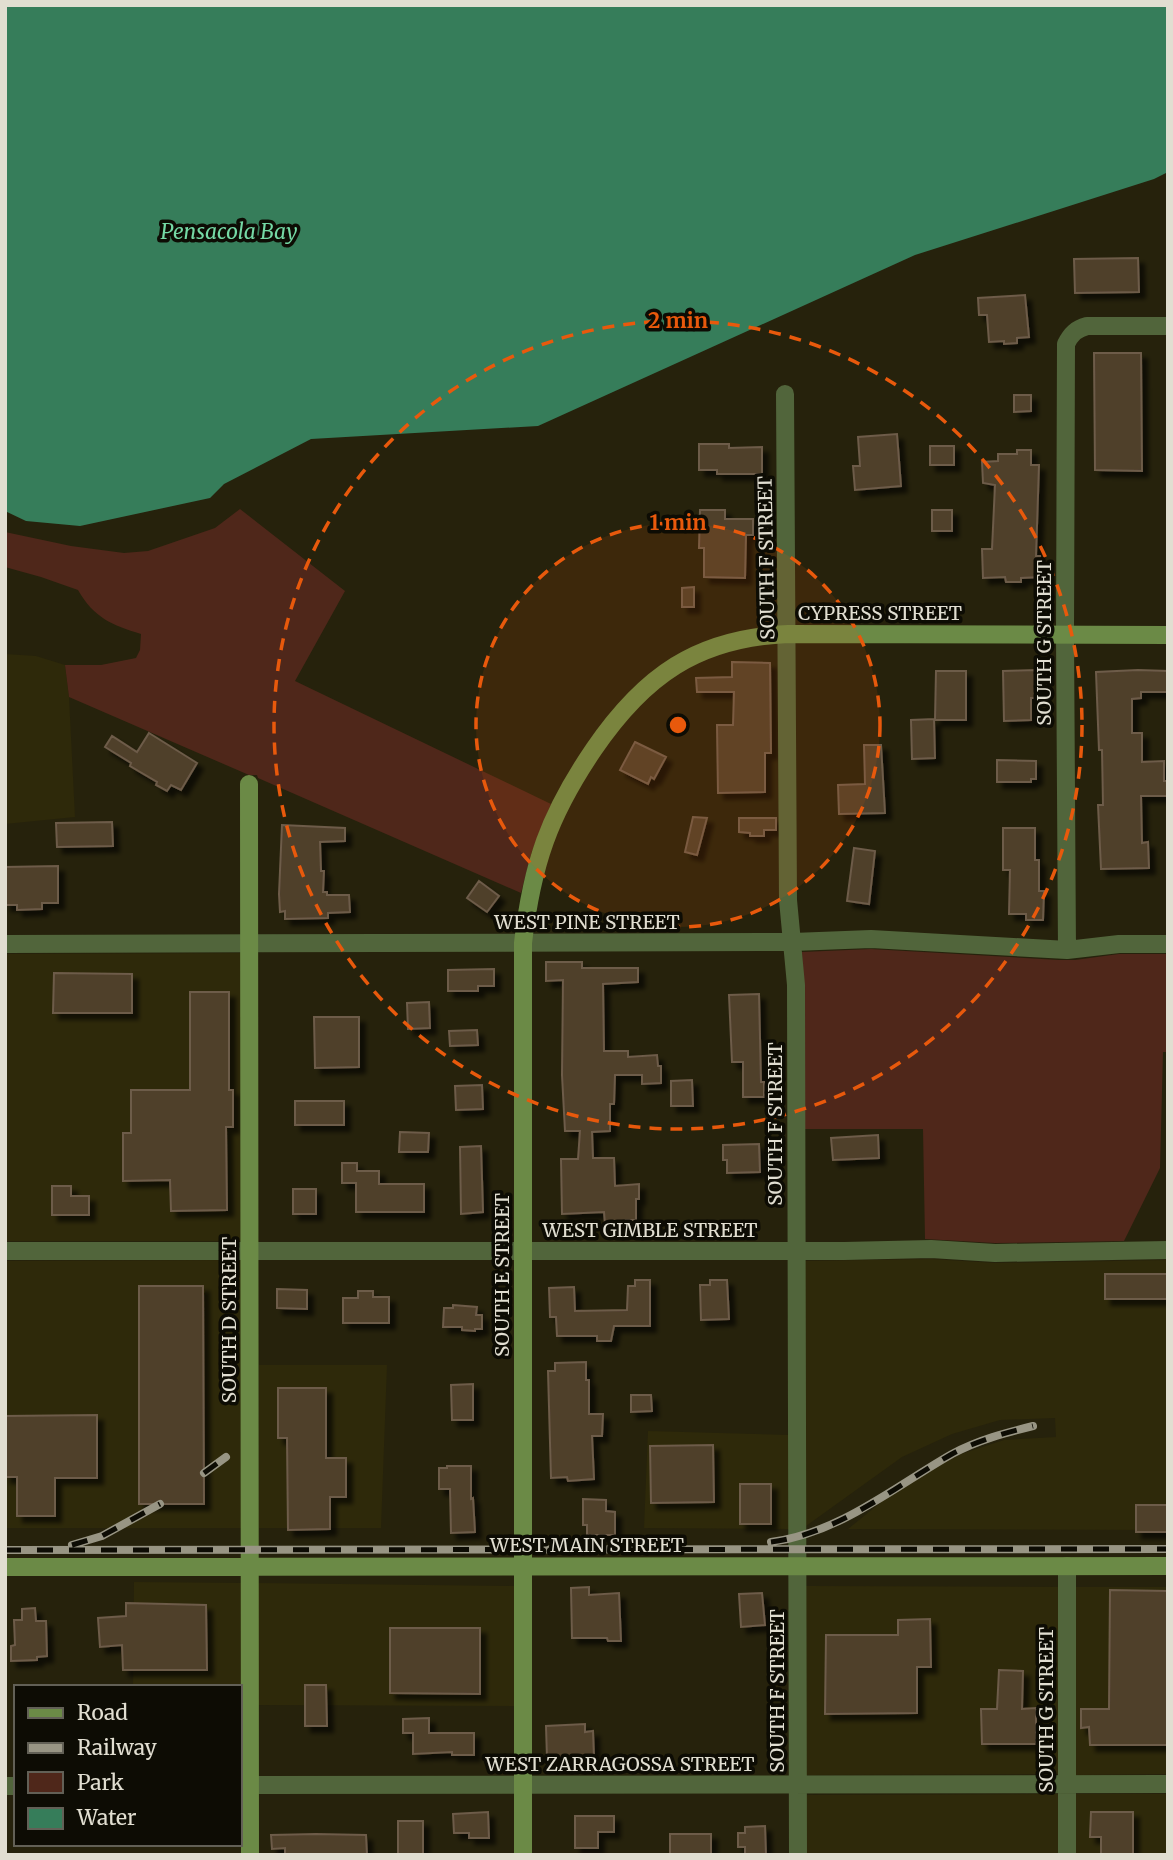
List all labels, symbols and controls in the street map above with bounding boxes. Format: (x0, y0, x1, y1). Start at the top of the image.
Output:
water label: Pensacola Bay (161, 218, 297, 245)
text: 2 min (648, 307, 708, 334)
street label: SOUTH F STREET (753, 476, 779, 640)
text: 1 min (649, 509, 707, 536)
street label: SOUTH G STREET (1032, 560, 1056, 726)
street label: CYPRESS STREET (798, 601, 962, 625)
centre of rings (666, 713, 690, 737)
street label: WEST PINE STREET (493, 910, 680, 934)
street label: SOUTH F STREET (763, 1042, 787, 1206)
street label: SOUTH E STREET (490, 1193, 514, 1357)
street label: WEST GIMBLE STREET (541, 1218, 758, 1242)
street label: SOUTH D STREET (217, 1237, 241, 1403)
street label: WEST MAIN STREET (489, 1533, 684, 1557)
street label: SOUTH F STREET (765, 1609, 789, 1773)
street label: SOUTH G STREET (1034, 1627, 1058, 1793)
legend (14, 1685, 242, 1846)
text: Road (77, 1699, 128, 1726)
text: Railway (77, 1734, 158, 1761)
street label: WEST ZARRAGOSSA STREET (485, 1752, 754, 1776)
text: Park (77, 1769, 124, 1796)
text: Water (76, 1804, 136, 1831)

